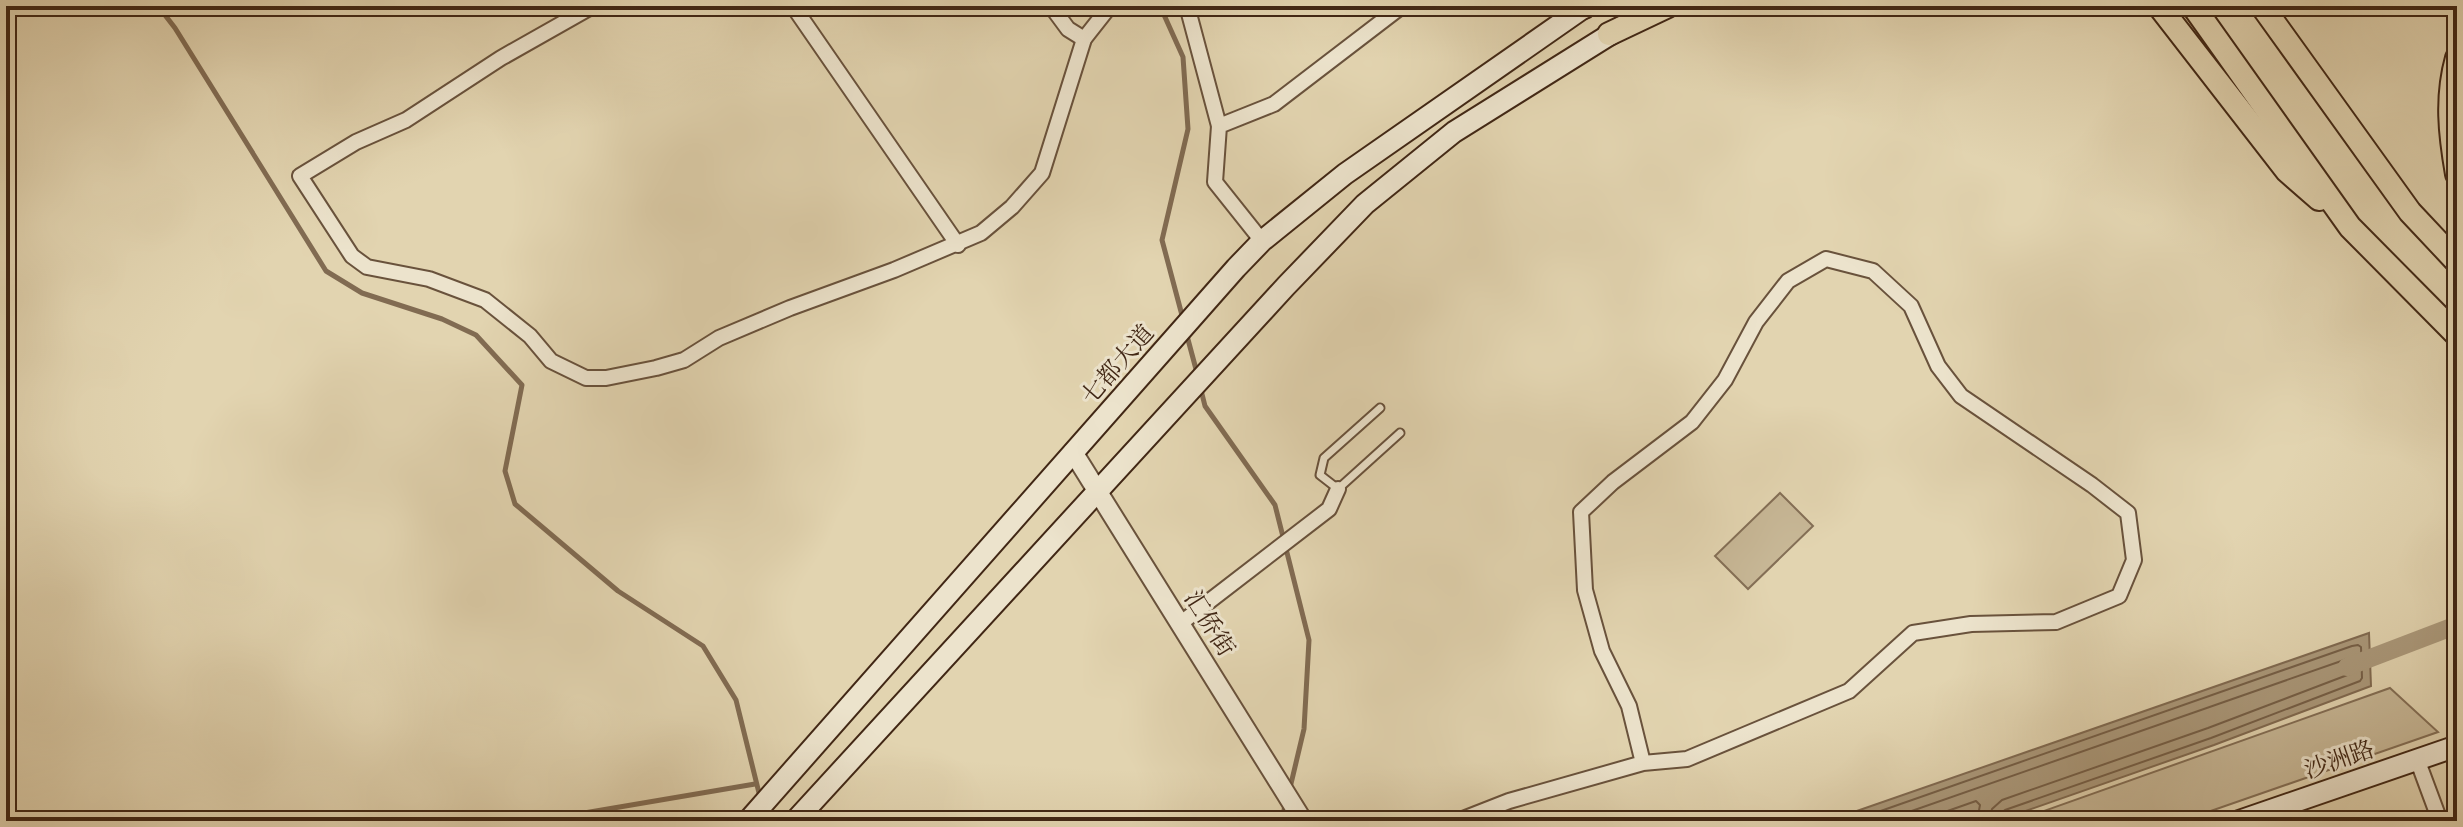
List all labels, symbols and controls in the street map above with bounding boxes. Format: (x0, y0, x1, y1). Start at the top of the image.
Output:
street label: 七都大道 (1072, 316, 1162, 412)
street label: 汇侨街 (1176, 583, 1244, 663)
street label: 沙洲路 (2299, 731, 2379, 787)

